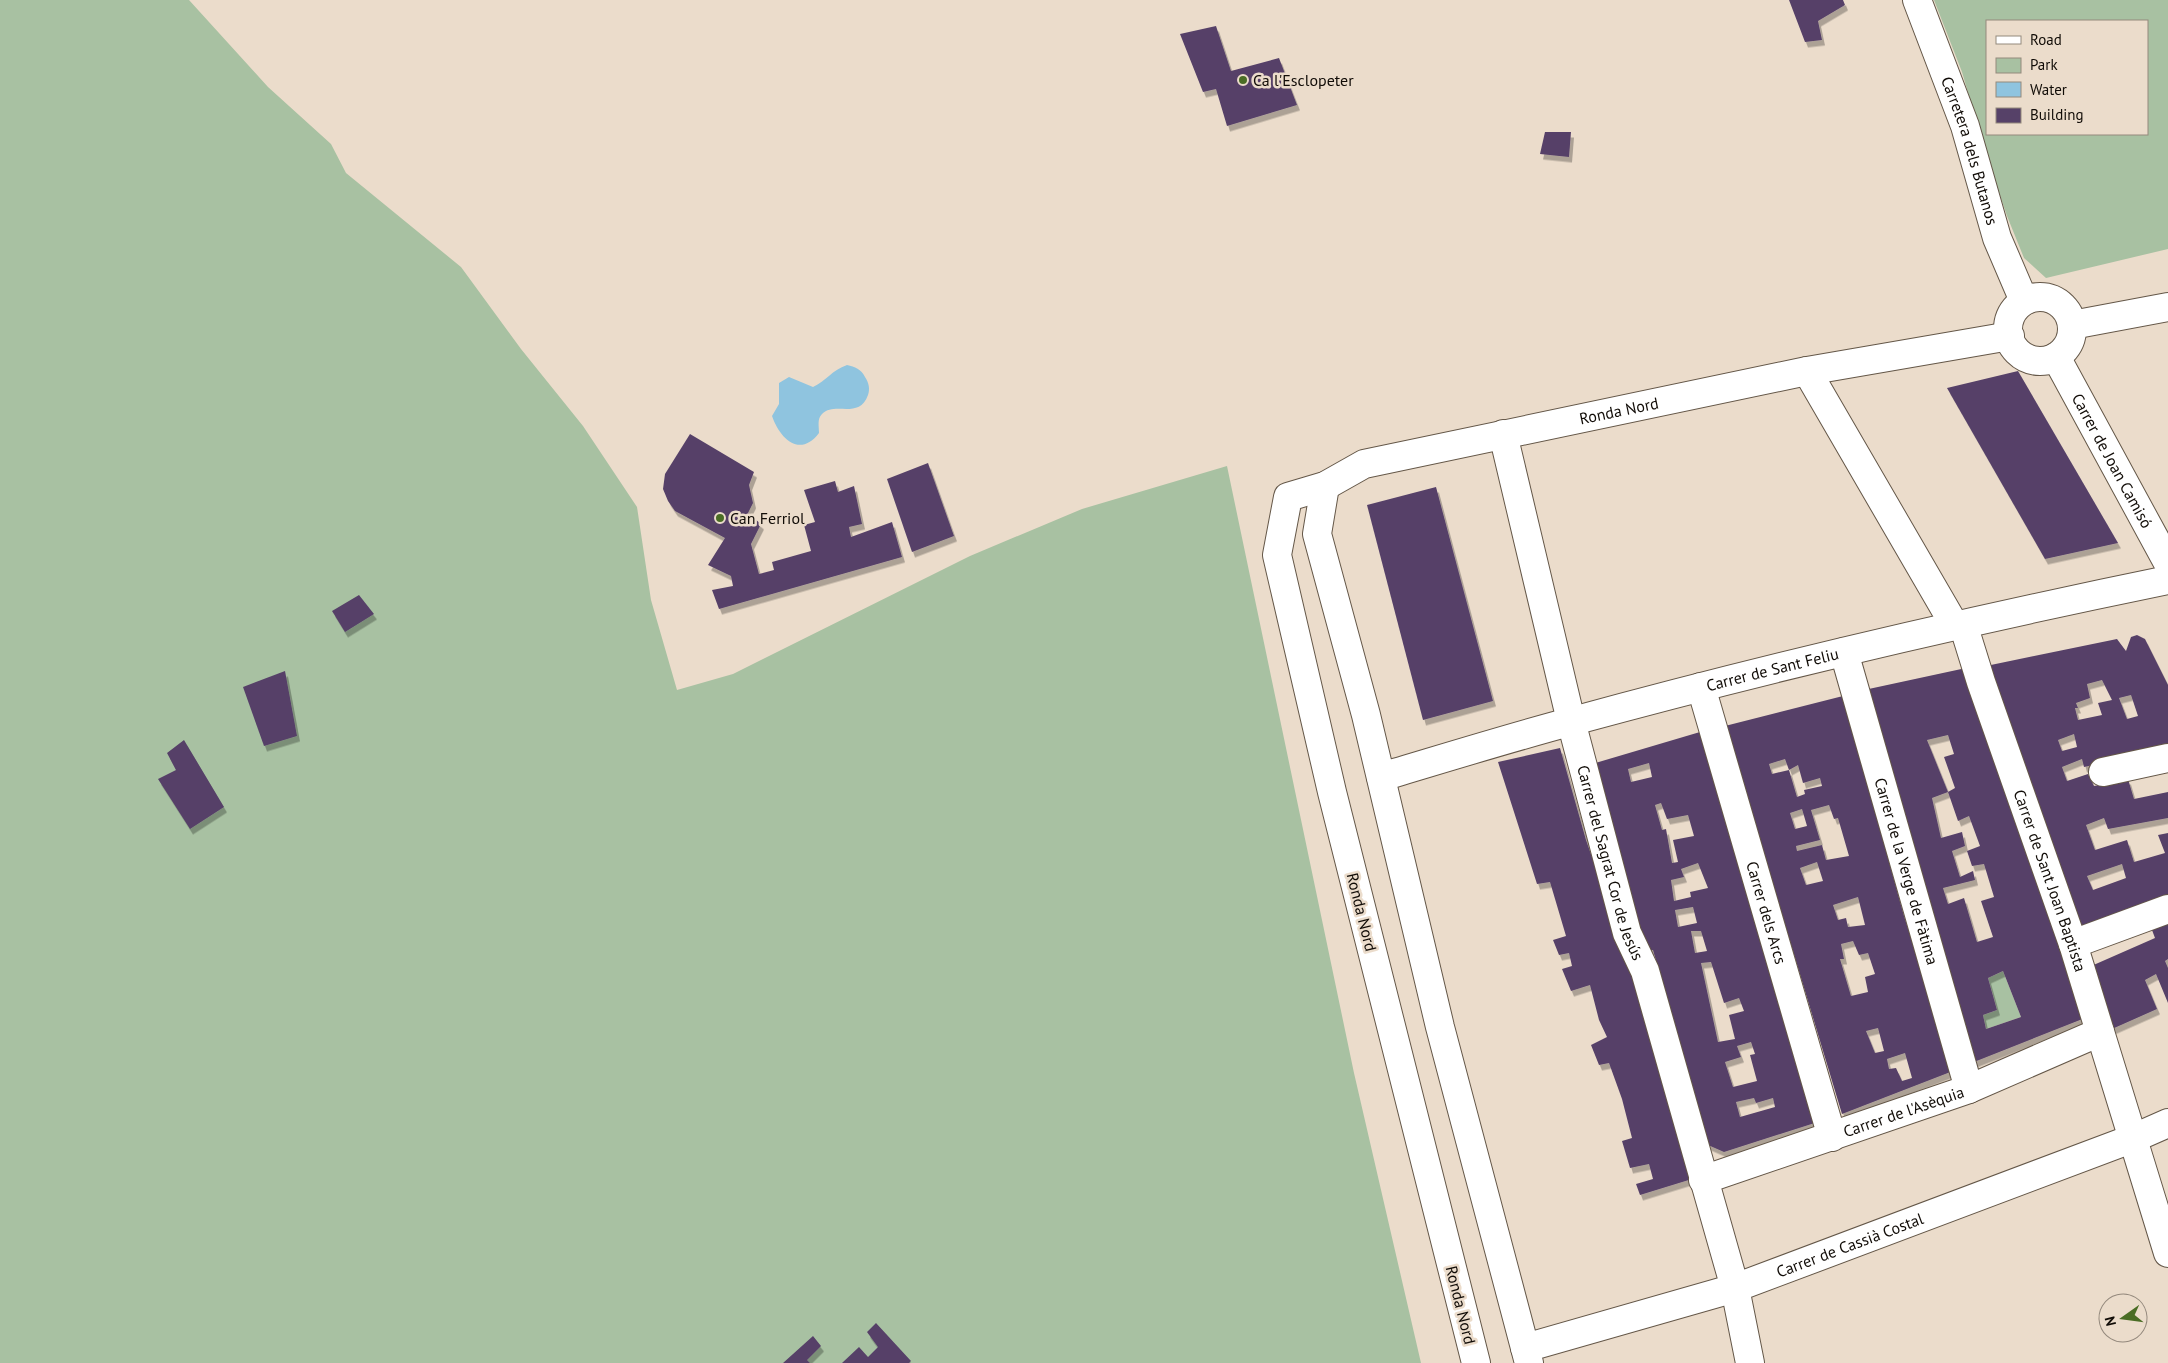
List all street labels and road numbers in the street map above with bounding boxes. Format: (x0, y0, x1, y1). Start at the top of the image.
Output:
street label: Carretera dels Butanos (1937, 74, 2003, 228)
street label: Carrer de Joan Camisó (2068, 390, 2157, 531)
street label: Ronda Nord (1577, 392, 1660, 429)
street label: Carrer de Sant Feliu (1704, 643, 1841, 695)
street label: Carrer del Sagrat Cor de Jesús (1573, 763, 1649, 964)
street label: Carrer de la Verge de Fàtima (1870, 775, 1943, 967)
street label: Carrer de Sant Joan Baptista (2009, 787, 2091, 974)
street label: Carrer dels Arcs (1742, 859, 1791, 967)
street label: Ronda Nord (1343, 871, 1381, 953)
street label: Carrer de l'Asèquia (1841, 1081, 1967, 1141)
street label: Carrer de Cassià Costal (1773, 1208, 1926, 1282)
street label: Ronda Nord (1442, 1264, 1480, 1346)

